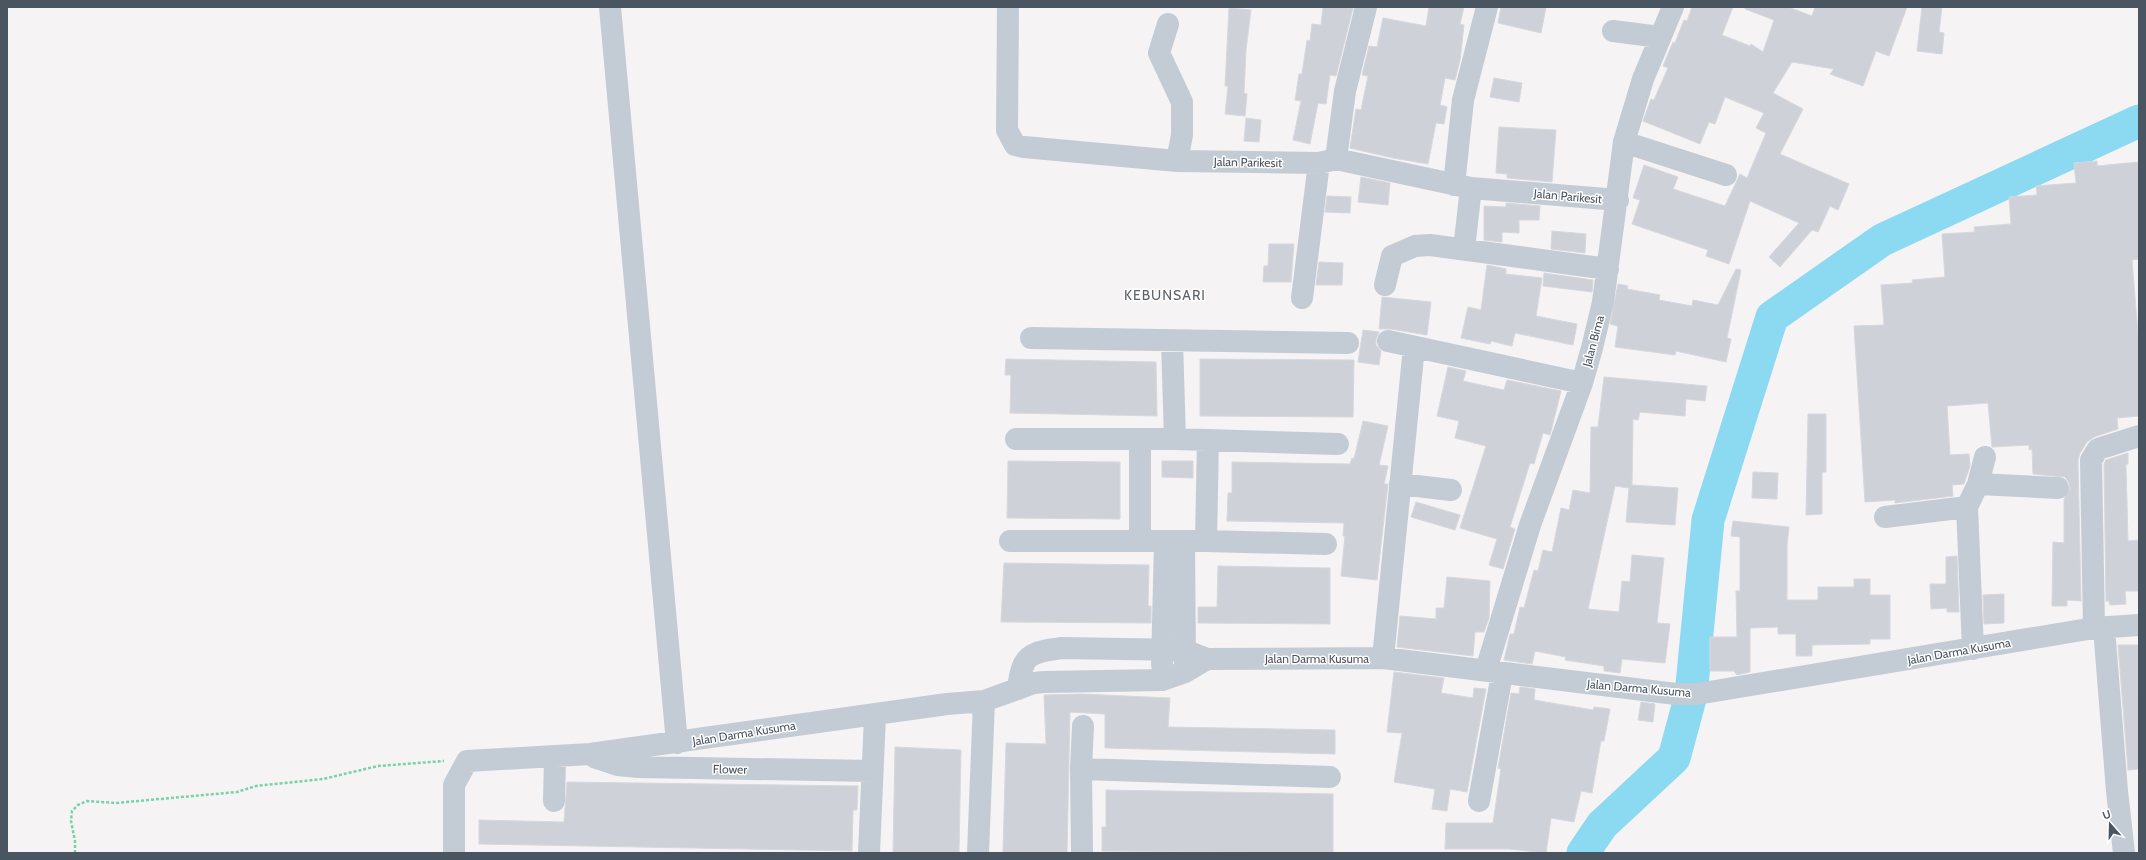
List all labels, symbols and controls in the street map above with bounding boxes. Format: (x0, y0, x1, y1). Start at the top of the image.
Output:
street label: Jalan Parikesit (1213, 154, 1282, 170)
street label: Jalan Parikesit (1532, 185, 1603, 206)
district label: KEBUNSARI (1124, 286, 1206, 304)
street label: Jalan Bima (1579, 313, 1607, 369)
street label: Jalan Darma Kusuma (1905, 635, 2012, 668)
street label: Jalan Darma Kusuma (1264, 651, 1369, 666)
street label: Jalan Darma Kusuma (1585, 676, 1692, 700)
street label: Jalan Darma Kusuma (690, 717, 797, 749)
street label: Flower (713, 761, 747, 777)
north arrow (2090, 804, 2130, 844)
text: U (2100, 807, 2113, 823)

